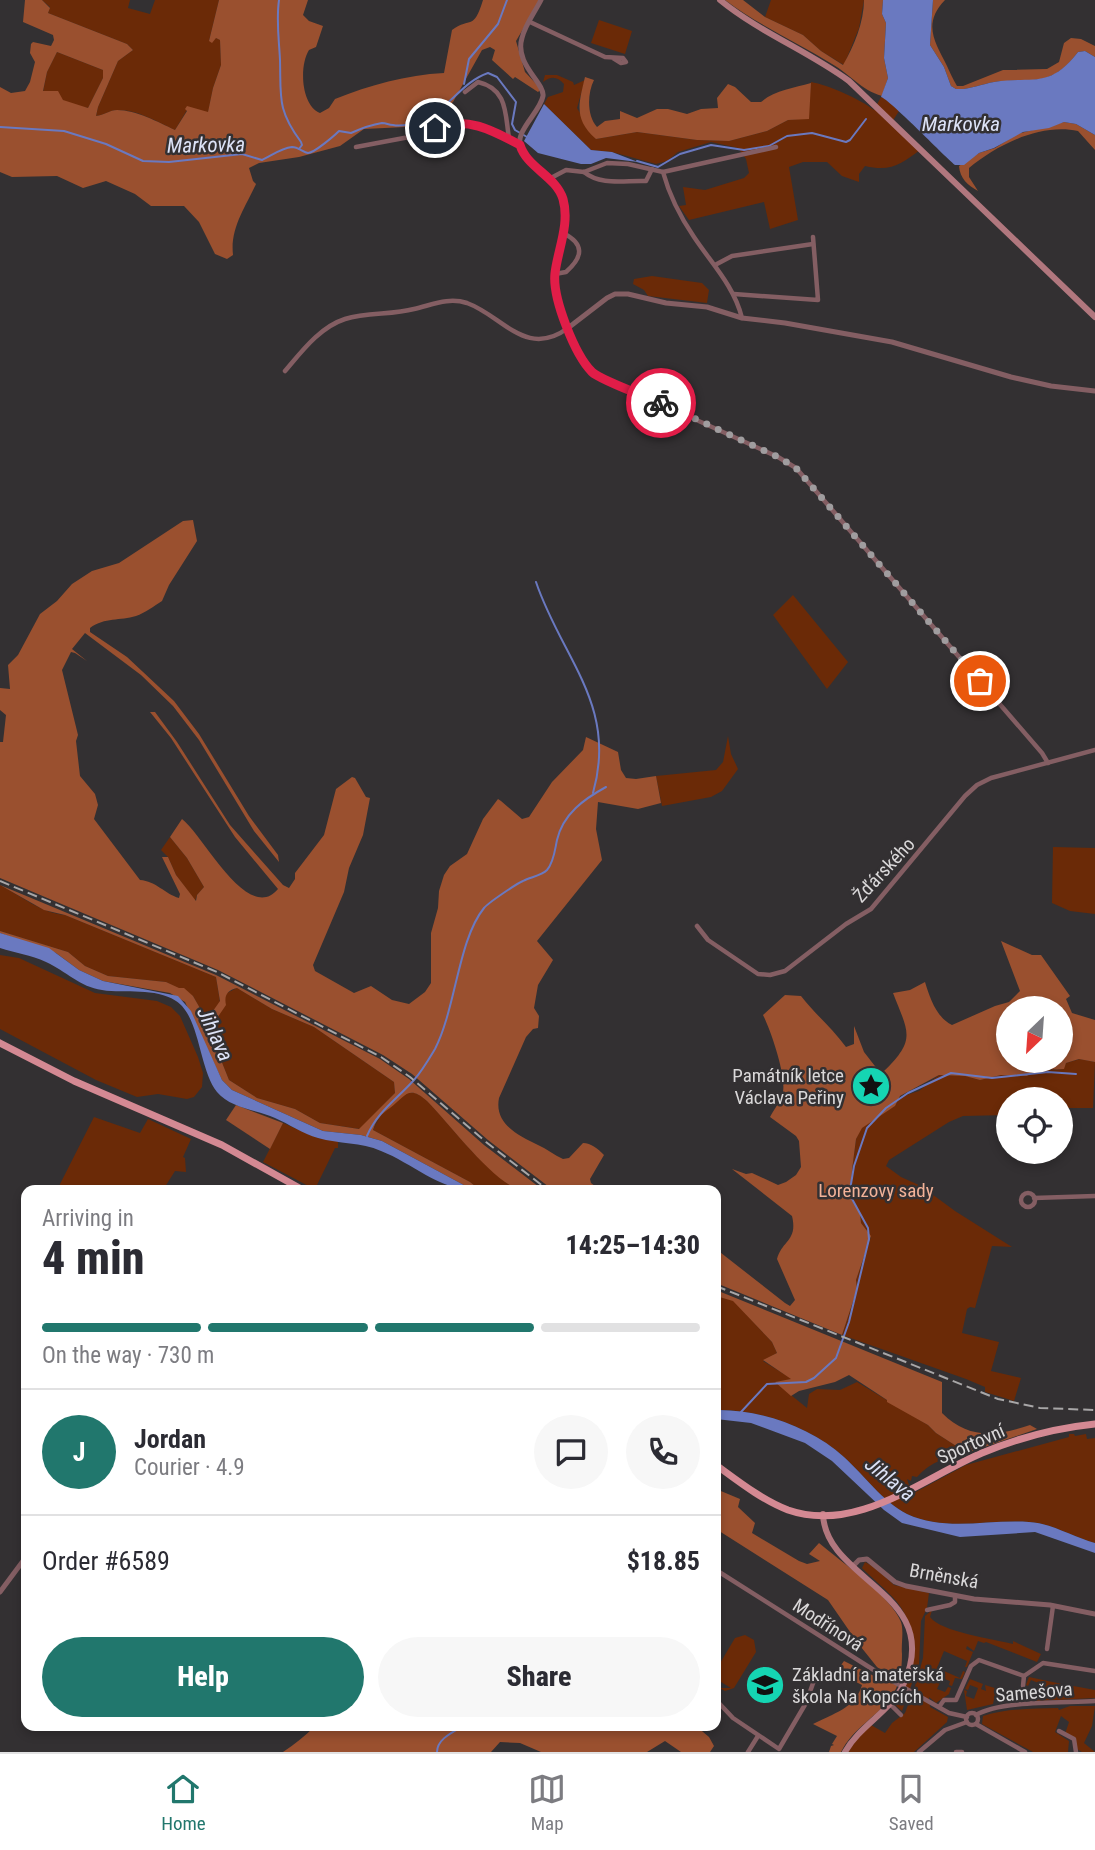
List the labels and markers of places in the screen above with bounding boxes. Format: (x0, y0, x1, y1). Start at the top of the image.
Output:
pin (405, 98, 465, 158)
pin (950, 651, 1010, 711)
place label: Památník letce Václava Peřiny (732, 1064, 844, 1109)
place icon: Památník letce Václava Peřiny (850, 1065, 892, 1107)
place label: Základní a mateřská škola Na Kopcích (792, 1663, 944, 1708)
school or university icon: Základní a mateřská škola Na Kopcích (744, 1664, 786, 1706)

